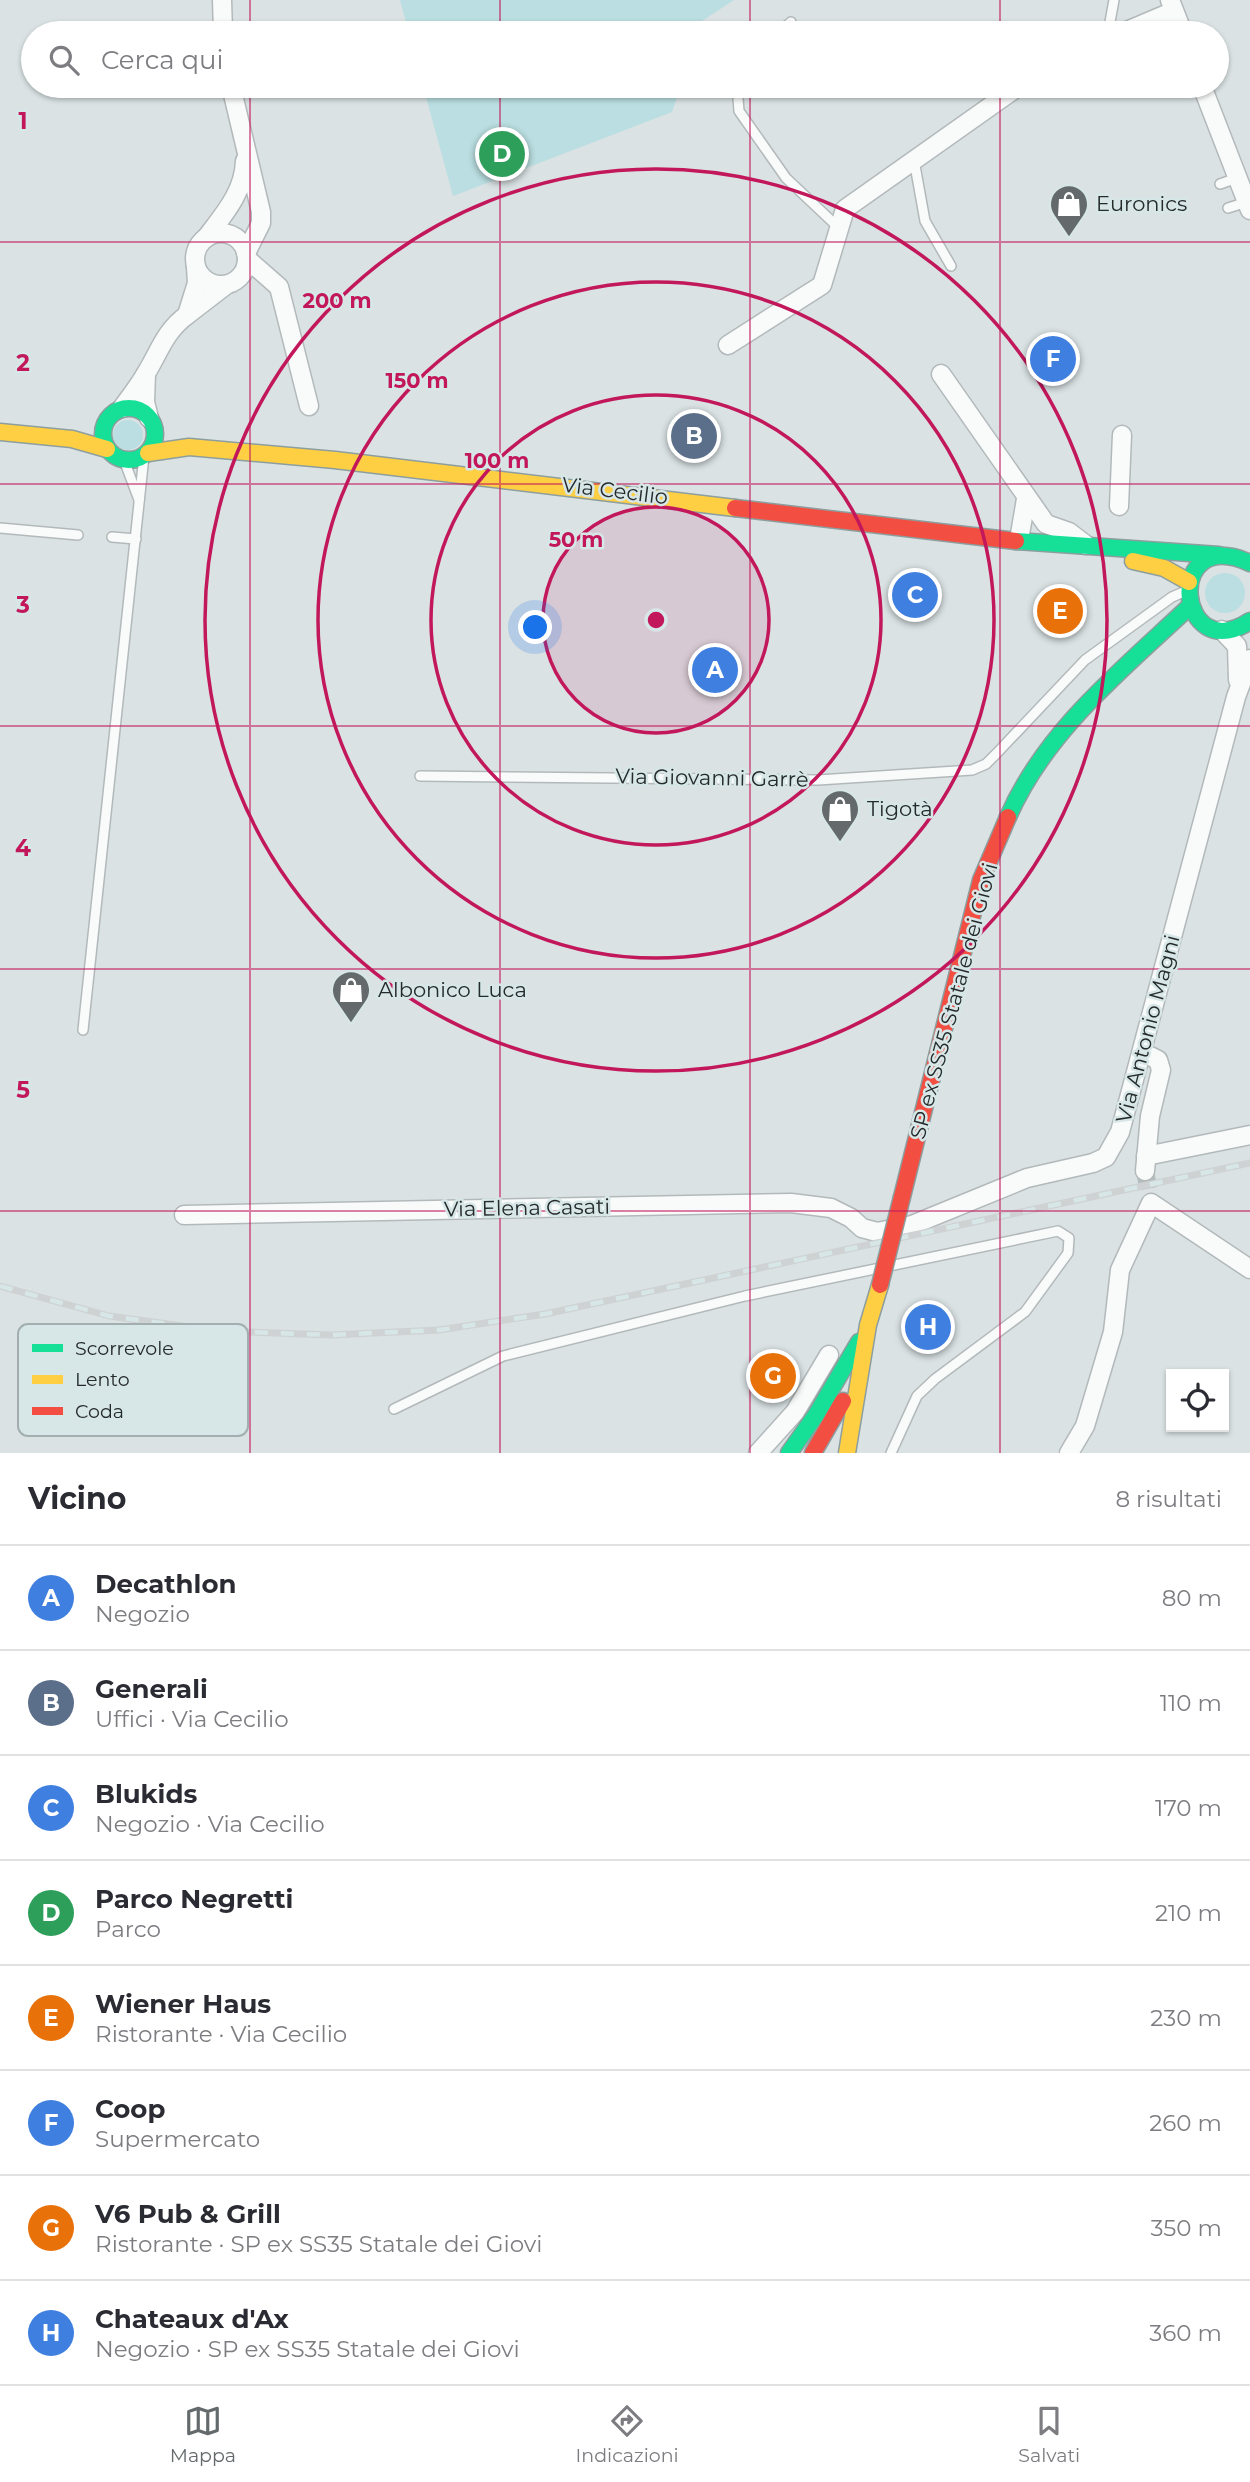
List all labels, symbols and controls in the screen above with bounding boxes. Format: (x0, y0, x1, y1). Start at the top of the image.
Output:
search box (21, 21, 1229, 98)
icon: search (45, 41, 83, 79)
text: Cerca qui (101, 44, 224, 76)
text: 1 (18, 107, 28, 135)
pin: D (479, 128, 525, 180)
shop icon: Euronics (1048, 183, 1090, 238)
place label: Euronics (1096, 191, 1187, 216)
text: 200 m (303, 288, 371, 313)
pin: F (1030, 333, 1076, 385)
text: 2 (16, 349, 30, 377)
text: 150 m (386, 368, 448, 393)
pin: B (671, 410, 717, 462)
text: 100 m (465, 448, 529, 473)
street label: Via Cecilio (561, 472, 670, 509)
text: 50 m (549, 527, 603, 552)
pin: C (892, 569, 938, 621)
pin: E (1037, 585, 1083, 637)
text: 3 (15, 591, 30, 619)
centre of rings (644, 608, 668, 632)
your location (518, 610, 552, 644)
pin: A (692, 644, 738, 696)
street label: Via Giovanni Garrè (615, 763, 809, 792)
shop icon: Tigotà (819, 788, 861, 843)
place label: Tigotà (867, 796, 933, 821)
text: 4 (15, 834, 31, 862)
street label: SP ex SS35 Statale dei Giovi (905, 860, 1002, 1142)
street label: Via Antonio Magni (1110, 932, 1185, 1126)
shop icon: Albonico Luca (330, 969, 372, 1024)
place label: Albonico Luca (378, 977, 527, 1002)
text: 5 (16, 1076, 30, 1104)
street label: Via Elena Casati (444, 1194, 610, 1221)
pin: H (905, 1301, 951, 1353)
legend (18, 1324, 248, 1436)
text: Scorrevole (75, 1337, 174, 1360)
pin: G (750, 1350, 796, 1402)
text: Lento (75, 1368, 130, 1391)
map controls (1166, 1369, 1229, 1432)
button: locate (1166, 1369, 1229, 1432)
text: Coda (75, 1400, 124, 1423)
text: Vicino (28, 1480, 126, 1517)
text: 8 risultati (1115, 1485, 1222, 1513)
text: Decathlon (95, 1568, 236, 1600)
text: A (42, 1584, 60, 1612)
text: 80 m (1162, 1584, 1222, 1612)
text: Negozio (95, 1600, 190, 1628)
text: Generali (95, 1673, 208, 1705)
text: B (42, 1689, 60, 1717)
text: 110 m (1160, 1689, 1222, 1717)
text: Uffici · Via Cecilio (95, 1705, 289, 1733)
text: Blukids (95, 1778, 197, 1810)
text: C (43, 1794, 59, 1822)
text: 170 m (1155, 1794, 1222, 1822)
text: Negozio · Via Cecilio (95, 1810, 325, 1838)
text: Parco Negretti (95, 1883, 293, 1915)
text: D (42, 1899, 61, 1927)
text: 210 m (1155, 1899, 1222, 1927)
text: Parco (95, 1915, 161, 1943)
text: Wiener Haus (95, 1988, 271, 2020)
text: E (43, 2004, 59, 2032)
text: 230 m (1150, 2004, 1222, 2032)
text: Ristorante · Via Cecilio (95, 2020, 347, 2048)
text: Coop (95, 2093, 165, 2125)
text: F (44, 2109, 58, 2137)
text: 260 m (1149, 2109, 1222, 2137)
text: Supermercato (95, 2125, 260, 2153)
text: V6 Pub & Grill (95, 2198, 281, 2230)
text: G (42, 2214, 60, 2242)
text: 350 m (1151, 2214, 1222, 2242)
text: Ristorante · SP ex SS35 Statale dei Giovi (95, 2230, 542, 2258)
text: Chateaux d'Ax (95, 2303, 289, 2335)
text: H (42, 2319, 60, 2347)
text: 360 m (1149, 2319, 1222, 2347)
text: Negozio · SP ex SS35 Statale dei Giovi (95, 2335, 520, 2363)
tab: Mappa (170, 2402, 236, 2467)
tab: Indicazioni (576, 2402, 679, 2467)
tab: Salvati (1018, 2402, 1080, 2467)

